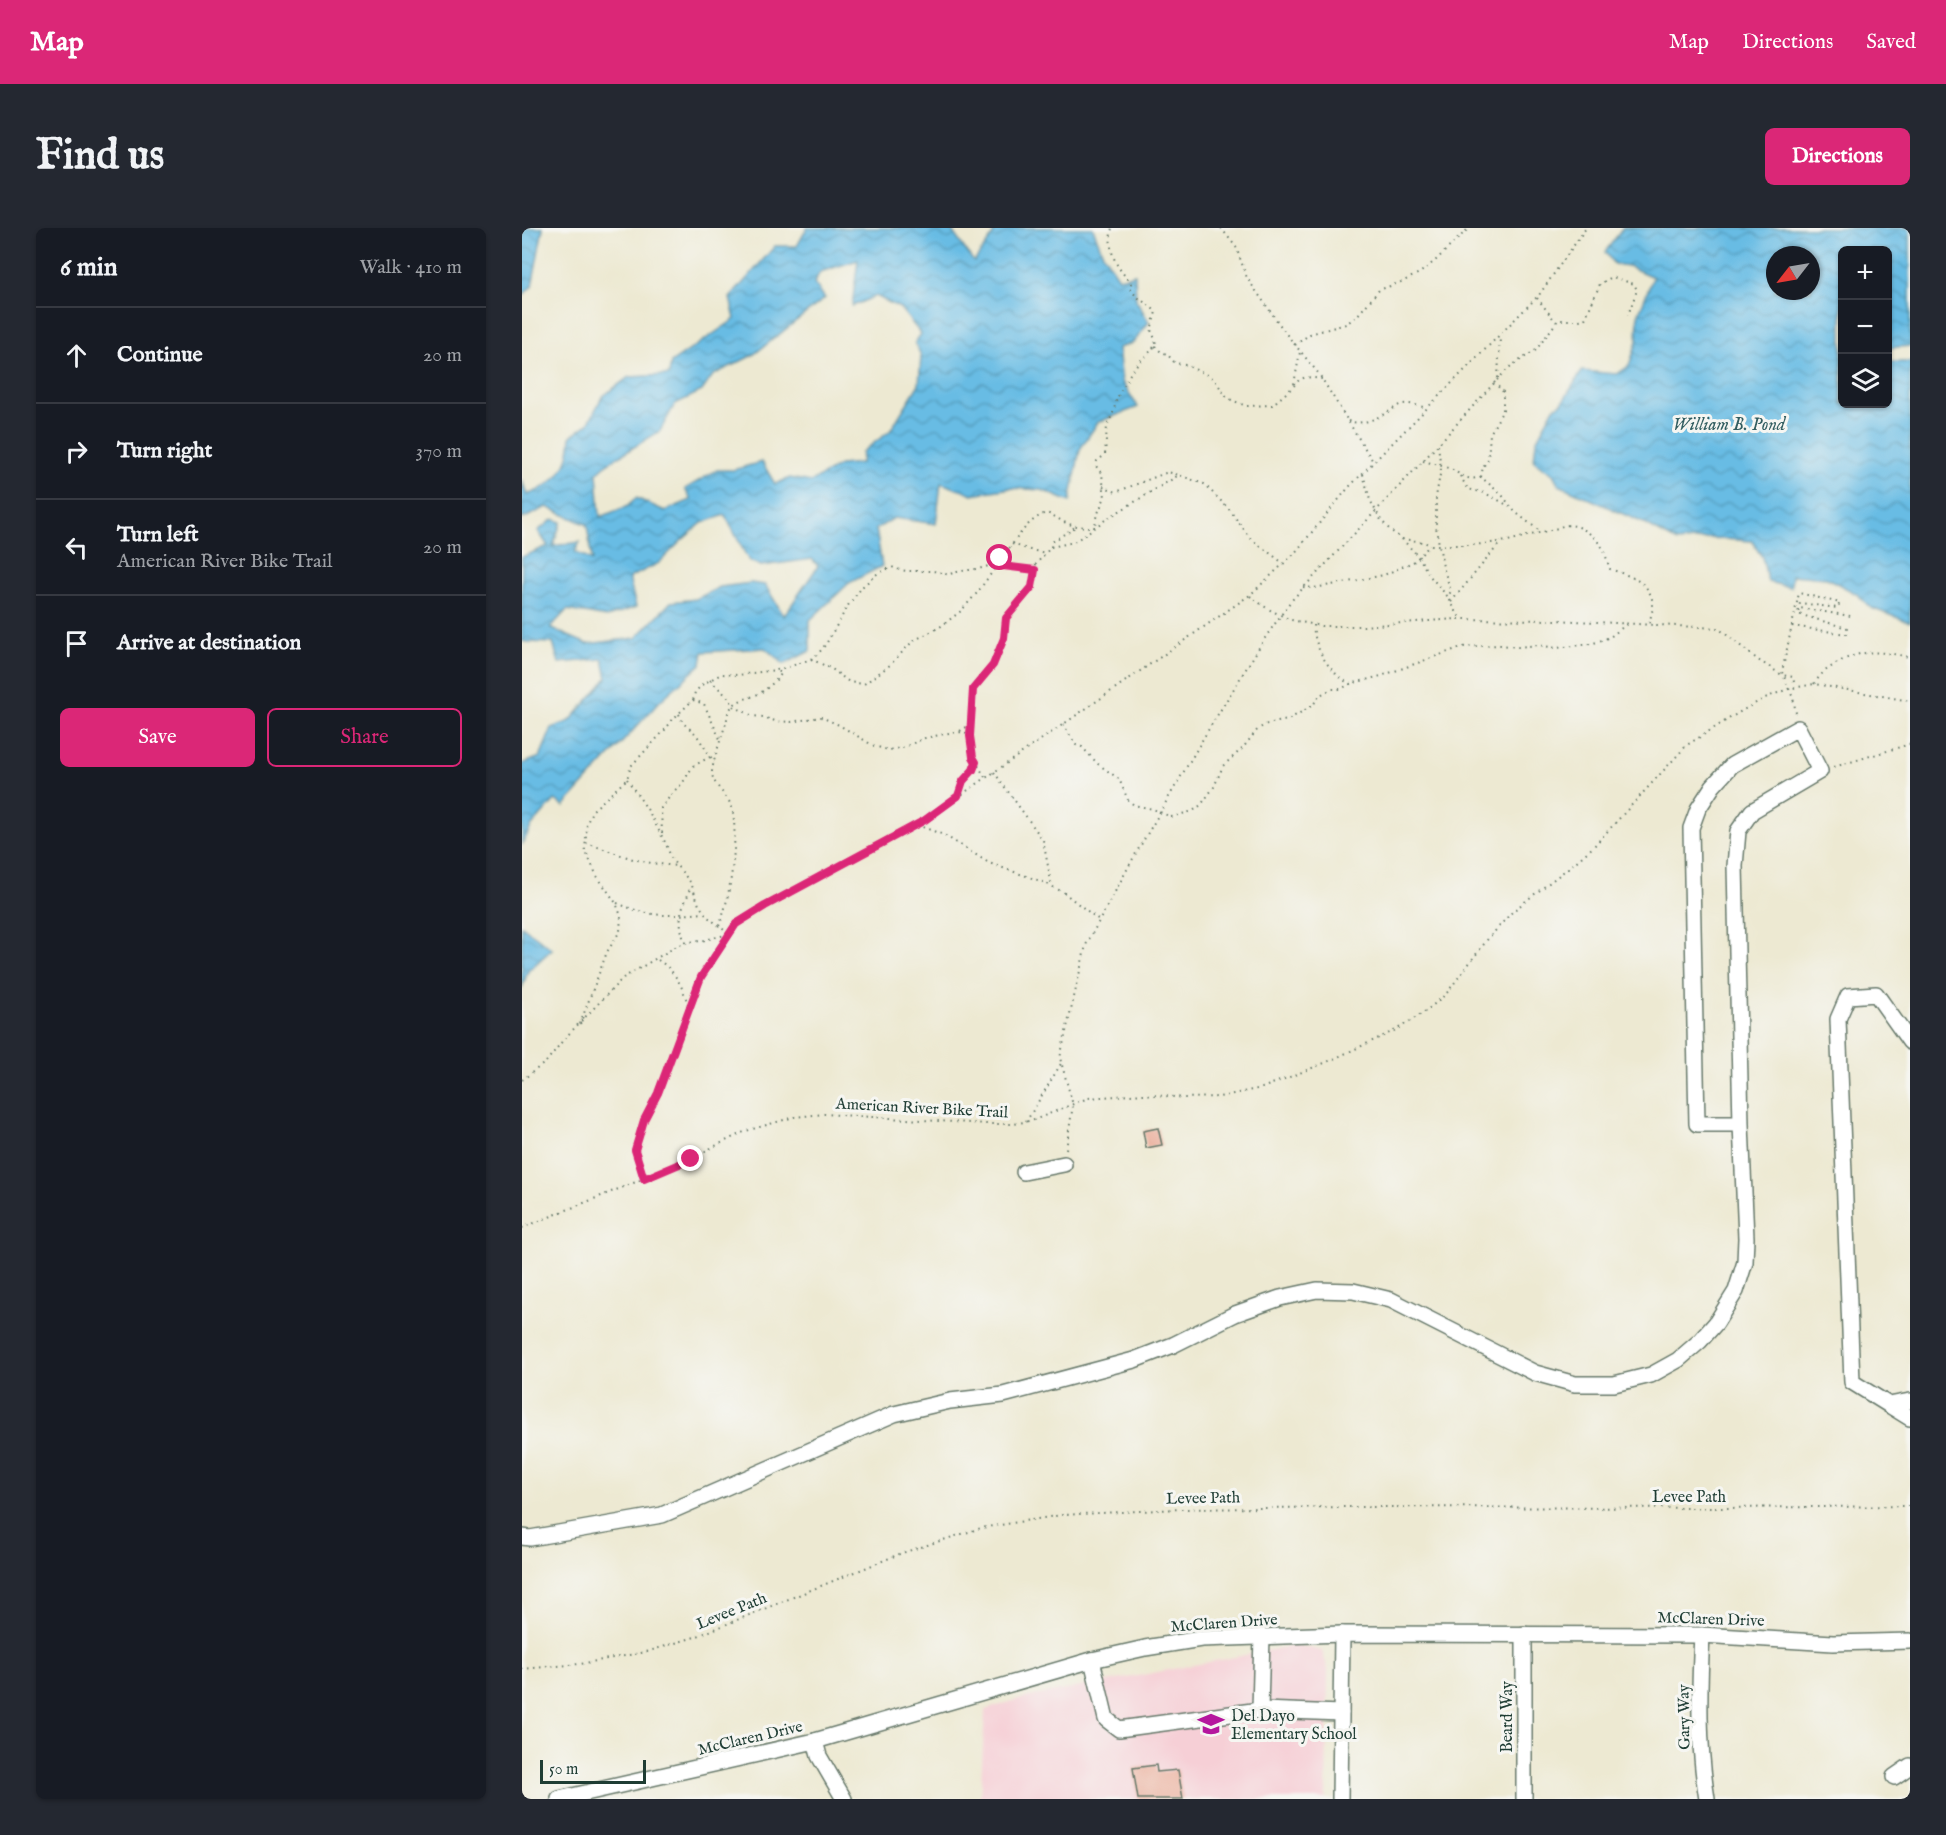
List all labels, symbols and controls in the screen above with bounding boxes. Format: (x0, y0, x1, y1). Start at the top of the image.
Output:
text: Map (30, 25, 84, 60)
text: Map (1669, 29, 1709, 56)
text: Directions (1742, 29, 1833, 56)
text: Saved (1866, 29, 1916, 56)
button: Directions (1765, 128, 1910, 185)
text: Find us (36, 130, 164, 183)
north arrow (1766, 246, 1820, 300)
map controls (1838, 246, 1892, 408)
button: + (1838, 246, 1892, 300)
text: 6 min (60, 251, 118, 284)
text: Walk · 410 m (359, 255, 462, 280)
button: − (1838, 300, 1892, 354)
icon: ahead (60, 339, 93, 372)
text: Continue (117, 341, 203, 369)
text: 20 m (423, 343, 462, 368)
button: layers (1838, 354, 1892, 408)
water label: William B. Pond (1673, 414, 1787, 437)
icon: right (60, 435, 93, 468)
text: Turn right (117, 437, 212, 465)
text: 370 m (416, 439, 462, 464)
text: Turn left (117, 521, 199, 549)
icon: left (60, 531, 93, 564)
text: 20 m (423, 535, 462, 560)
route start (986, 544, 1012, 570)
text: American River Bike Trail (117, 549, 333, 574)
icon: arrive (60, 627, 93, 660)
text: Arrive at destination (117, 629, 301, 657)
button: Save (60, 708, 255, 767)
button: Share (267, 708, 462, 767)
street label: American River Bike Trail (834, 1094, 1009, 1124)
route end (677, 1145, 703, 1171)
street label: Levee Path (1166, 1488, 1241, 1510)
street label: Levee Path (1652, 1488, 1727, 1508)
street label: Levee Path (694, 1589, 770, 1635)
street label: McClaren Drive (1657, 1608, 1765, 1632)
street label: McClaren Drive (1170, 1610, 1278, 1638)
street label: Beard Way (1498, 1681, 1518, 1753)
street label: Gary Way (1674, 1684, 1696, 1750)
place label: Del Dayo Elementary School (1231, 1707, 1357, 1745)
school or university icon: Del Dayo Elementary School (1196, 1709, 1226, 1739)
street label: McClaren Drive (696, 1717, 805, 1761)
scale bar (540, 1757, 646, 1784)
text: 50 m (549, 1760, 578, 1780)

